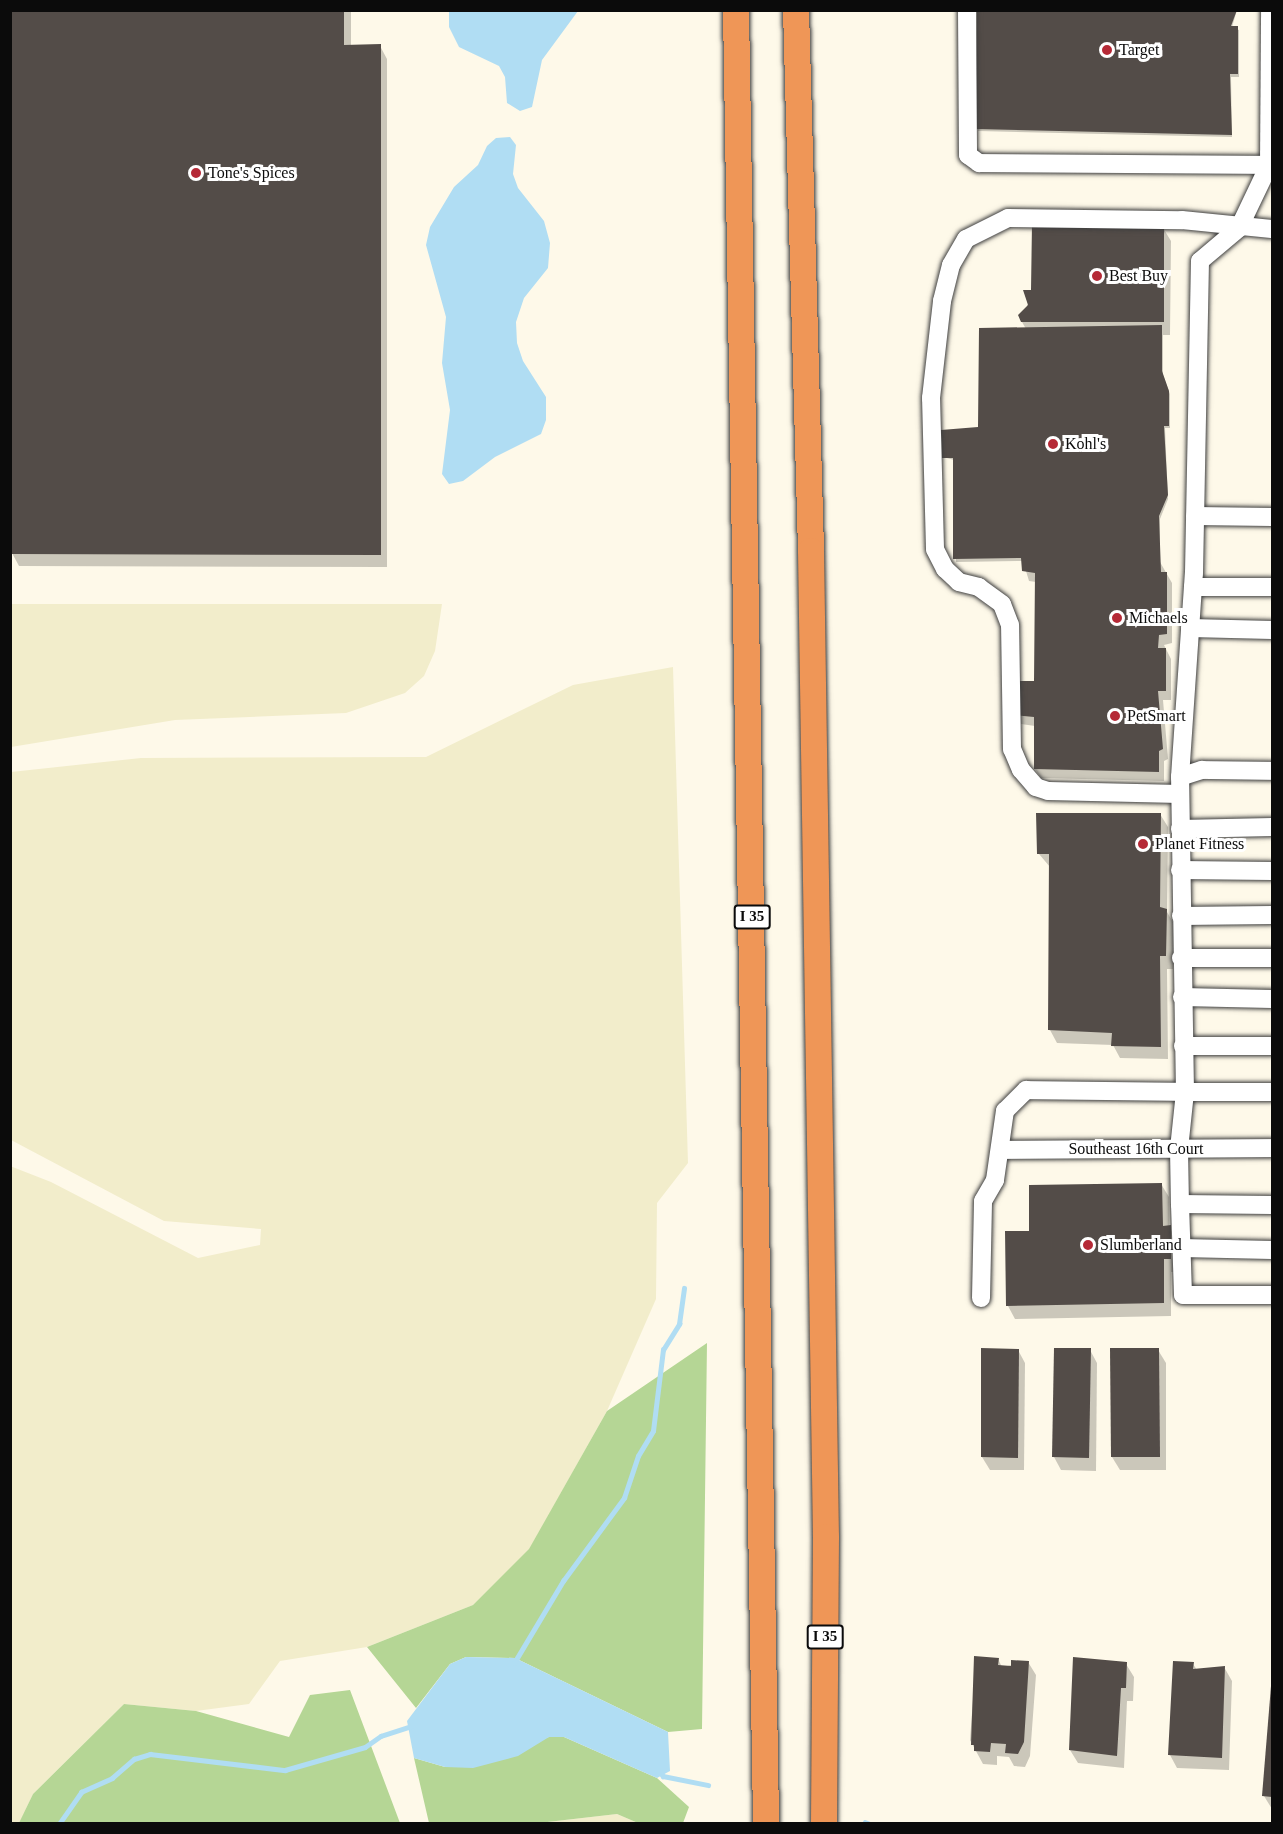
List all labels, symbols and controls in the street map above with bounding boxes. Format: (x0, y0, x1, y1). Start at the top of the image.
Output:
place label: Target (1119, 40, 1159, 60)
marker: Target (1100, 43, 1114, 57)
place label: Tone's Spices (208, 163, 295, 183)
marker: Tone's Spices (189, 166, 203, 180)
place label: Best Buy (1109, 266, 1168, 286)
marker: Best Buy (1090, 269, 1104, 283)
place label: Kohl's (1065, 434, 1106, 454)
marker: Kohl's (1046, 437, 1060, 451)
place label: Michaels (1129, 608, 1188, 628)
marker: Michaels (1110, 611, 1124, 625)
place label: PetSmart (1127, 706, 1186, 726)
marker: PetSmart (1108, 709, 1122, 723)
place label: Planet Fitness (1155, 834, 1244, 854)
marker: Planet Fitness (1136, 837, 1150, 851)
road number: I 35 (732, 905, 771, 929)
street label: Southeast 16th Court (1068, 1139, 1204, 1159)
place label: Slumberland (1100, 1235, 1182, 1255)
marker: Slumberland (1081, 1238, 1095, 1252)
road number: I 35 (806, 1625, 844, 1649)

